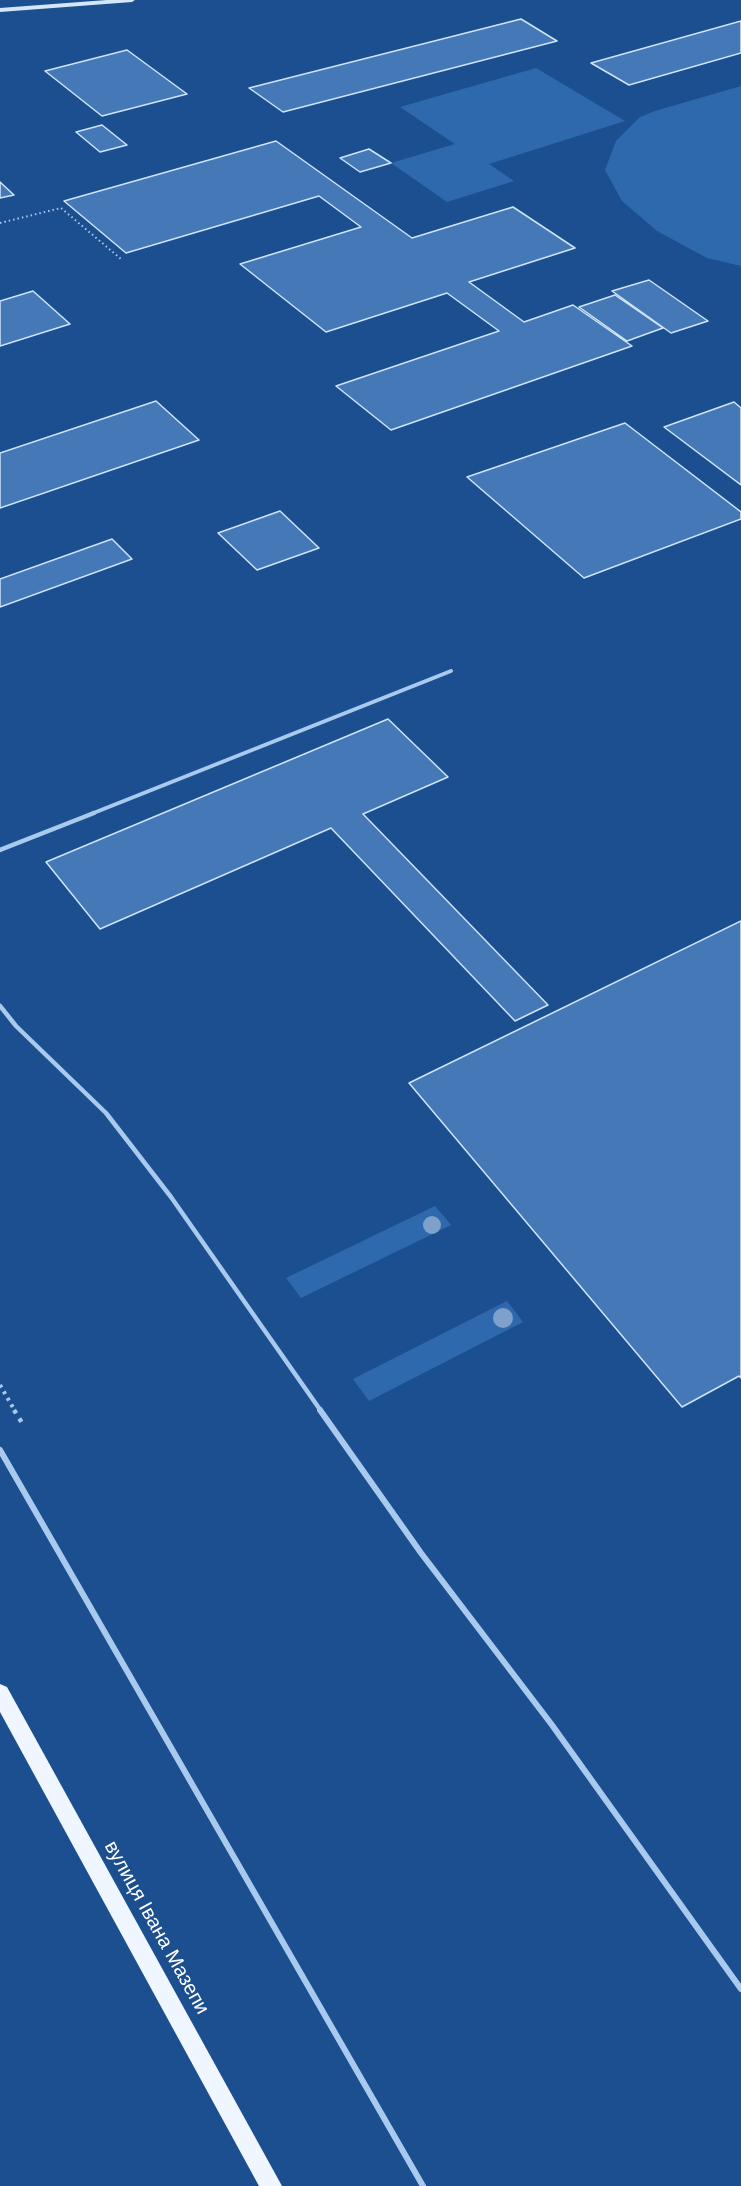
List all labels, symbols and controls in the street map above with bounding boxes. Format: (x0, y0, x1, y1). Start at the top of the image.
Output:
street label: вулиця Івана Мазепи (98, 1837, 214, 2019)

